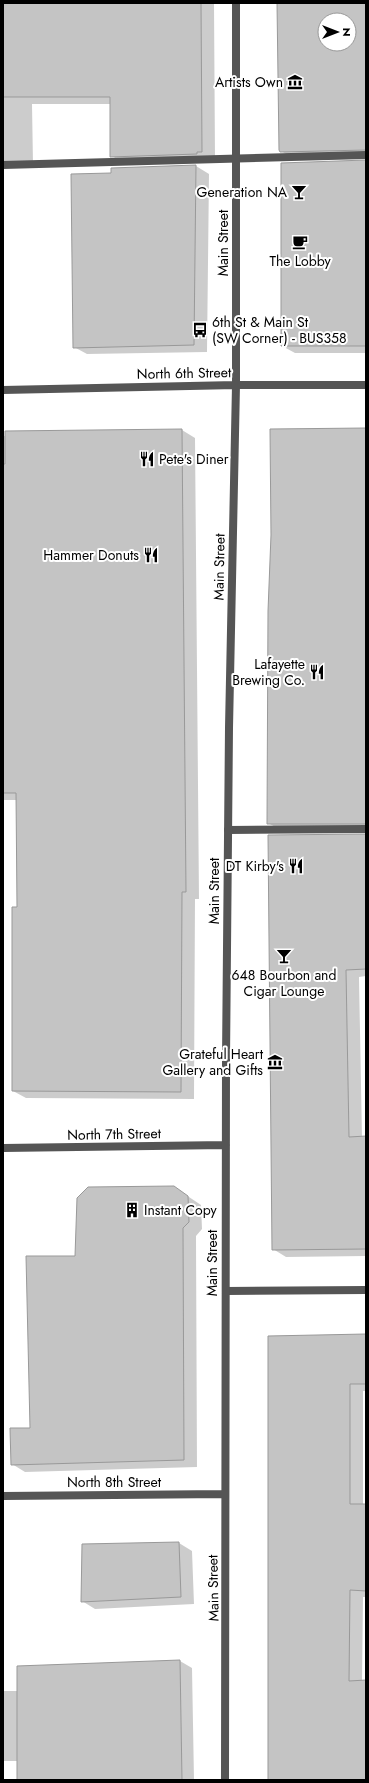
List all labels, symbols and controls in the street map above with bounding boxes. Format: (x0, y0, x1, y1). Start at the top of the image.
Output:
north arrow (317, 12, 357, 52)
text: N (339, 28, 355, 36)
place label: Artists Own (215, 72, 283, 92)
museum icon: Artists Own (286, 73, 304, 91)
place label: Generation NA (197, 182, 288, 202)
bar icon: Generation NA (290, 183, 308, 201)
street label: Main Street (213, 209, 233, 276)
cafe icon: The Lobby (291, 233, 309, 251)
place label: The Lobby (269, 251, 331, 271)
place label: 6th St & Main St (SW Corner) - BUS358 (212, 312, 347, 348)
bus stop icon: 6th St & Main St (SW Corner) - BUS358 (191, 321, 209, 339)
street label: North 6th Street (137, 362, 232, 384)
place label: Pete's Diner (159, 449, 229, 469)
restaurant icon: Pete's Diner (138, 450, 156, 468)
street label: Main Street (208, 533, 230, 601)
place label: Hammer Donuts (43, 545, 139, 565)
restaurant icon: Hammer Donuts (142, 546, 160, 564)
place label: Lafayette Brewing Co. (232, 654, 305, 690)
restaurant icon: Lafayette Brewing Co. (308, 663, 326, 681)
place label: DT Kirby's (226, 856, 284, 876)
street label: Main Street (204, 857, 224, 924)
restaurant icon: DT Kirby's (287, 857, 305, 875)
bar icon: 648 Bourbon and Cigar Lounge (275, 947, 293, 965)
place label: 648 Bourbon and Cigar Lounge (232, 965, 336, 1001)
place label: Grateful Heart Gallery and Gifts (162, 1044, 264, 1080)
museum icon: Grateful Heart Gallery and Gifts (266, 1053, 284, 1071)
street label: North 7th Street (67, 1123, 162, 1145)
place label: Instant Copy (144, 1200, 217, 1220)
building icon: Instant Copy (123, 1201, 141, 1219)
street label: Main Street (202, 1229, 222, 1296)
street label: North 8th Street (67, 1472, 162, 1492)
street label: Main Street (202, 1554, 224, 1622)

